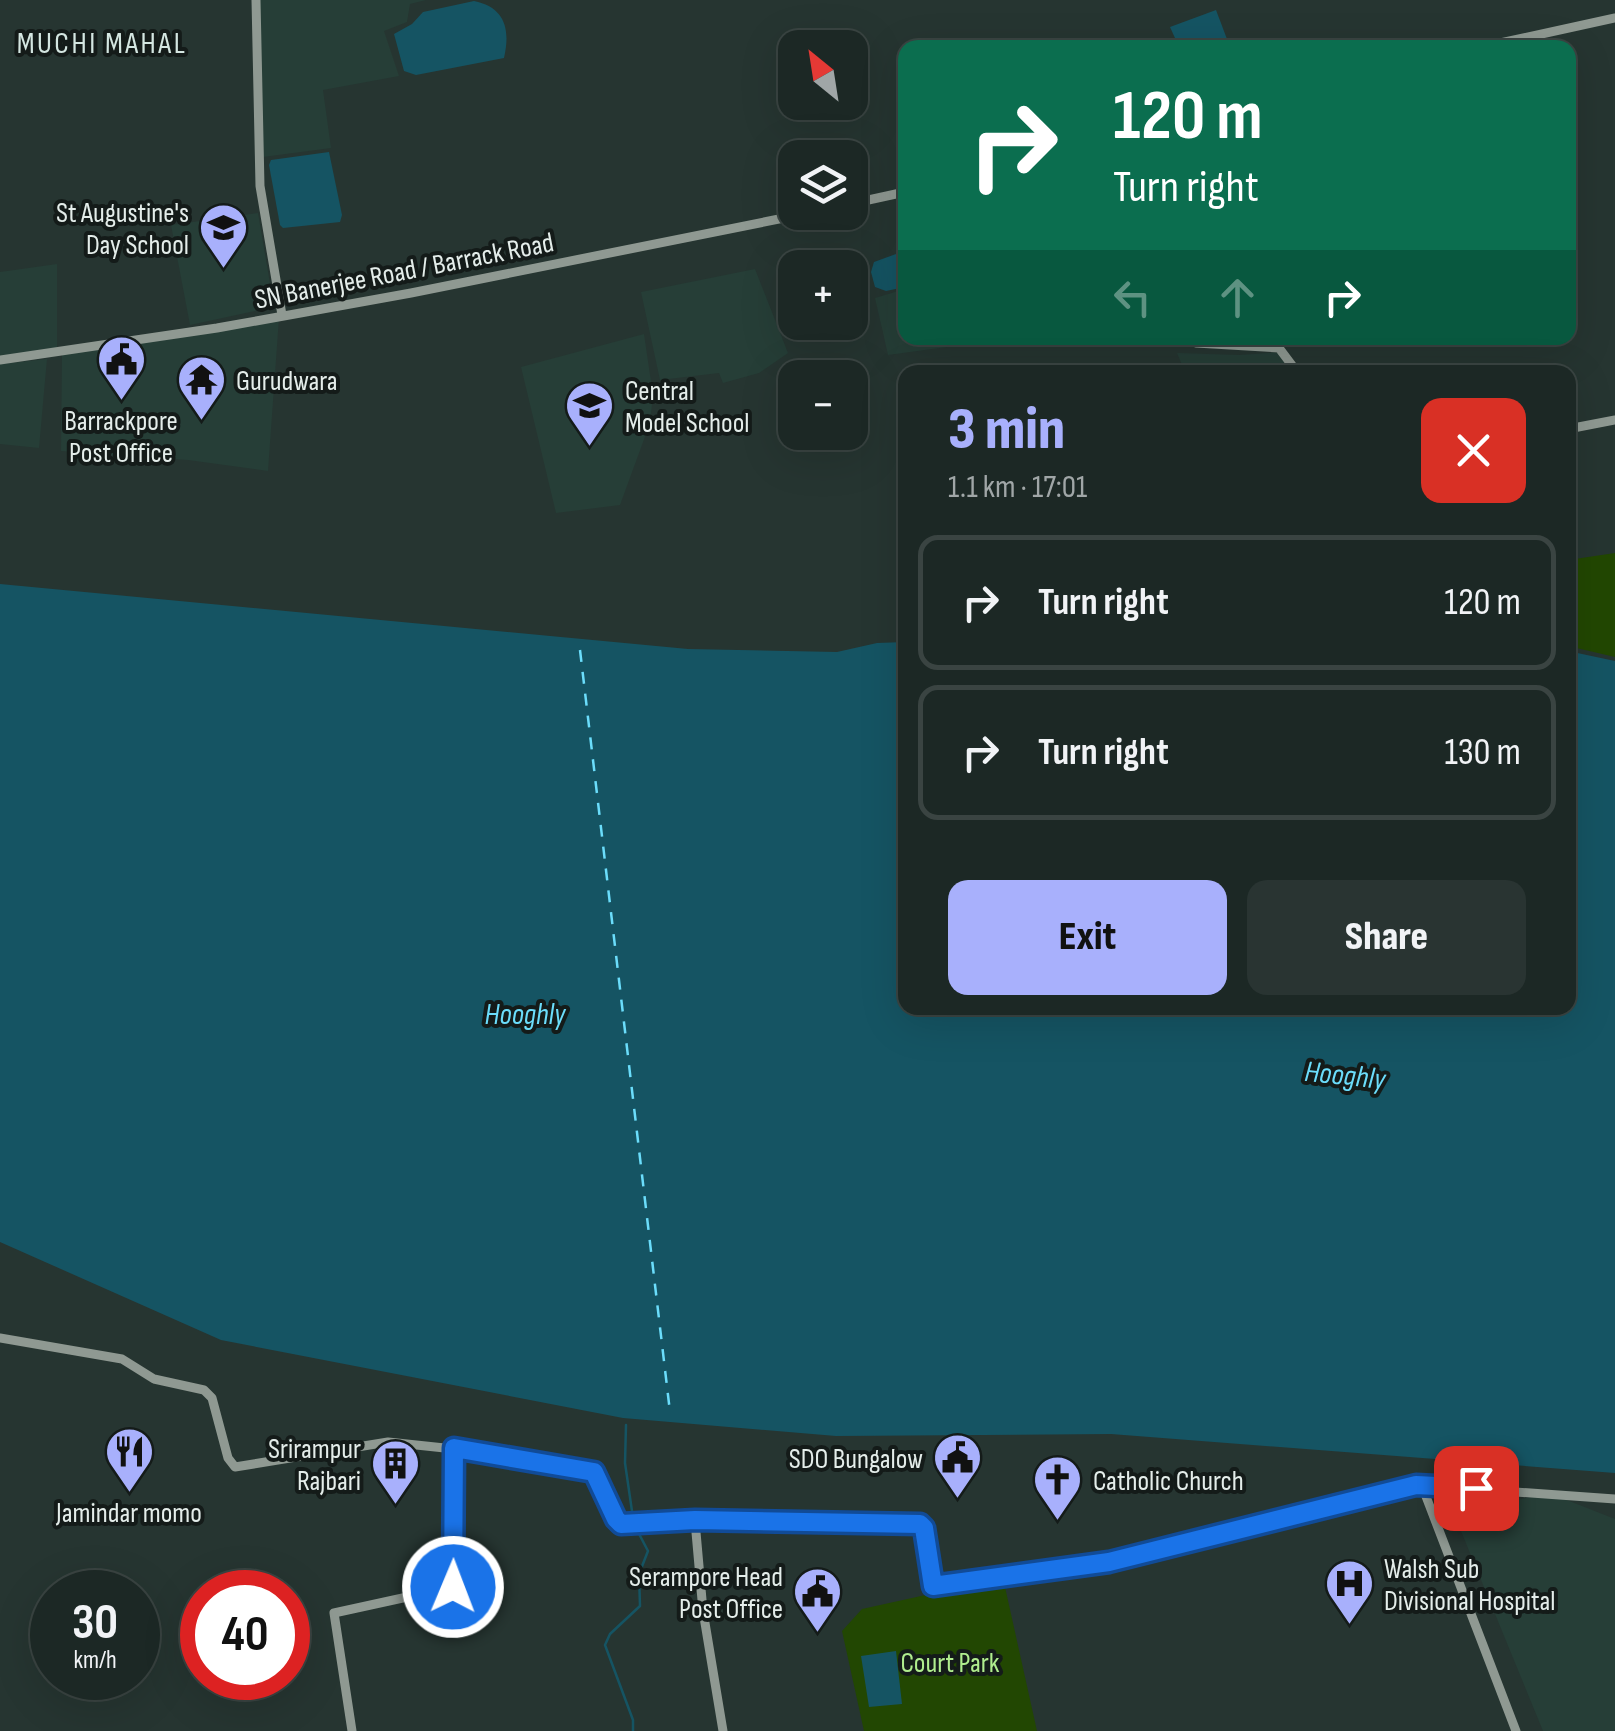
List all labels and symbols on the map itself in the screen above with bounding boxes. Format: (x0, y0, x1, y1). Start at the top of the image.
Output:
district label: MUCHI MAHAL (17, 26, 187, 62)
north arrow (778, 30, 868, 120)
place label: St Augustine's Day School (56, 197, 189, 262)
school or university icon: St Augustine's Day School (198, 202, 250, 270)
street label: SN Banerjee Road / Barrack Road (252, 226, 557, 317)
public building icon: Barrackpore Post Office (95, 334, 147, 402)
temple icon: Gurudwara (175, 354, 227, 422)
place label: Gurudwara (236, 365, 338, 398)
place label: Central Model School (625, 375, 749, 440)
school or university icon: Central Model School (564, 380, 616, 448)
place label: Barrackpore Post Office (64, 405, 178, 470)
water label: Hooghly (485, 997, 567, 1033)
water label: Hooghly (1303, 1054, 1389, 1098)
restaurant icon: Jamindar momo (103, 1426, 155, 1494)
public building icon: SDO Bungalow (932, 1432, 984, 1500)
place label: Srirampur Rajbari (268, 1433, 361, 1498)
building icon: Srirampur Rajbari (370, 1438, 422, 1506)
place label: SDO Bungalow (789, 1443, 923, 1476)
pin (1434, 1446, 1519, 1531)
church icon: Catholic Church (1032, 1454, 1084, 1522)
place label: Catholic Church (1093, 1465, 1244, 1498)
place label: Jamindar momo (55, 1497, 202, 1530)
position arrow (401, 1535, 505, 1639)
place label: Walsh Sub Divisional Hospital (1384, 1553, 1555, 1618)
hospital icon: Walsh Sub Divisional Hospital (1323, 1558, 1375, 1626)
place label: Serampore Head Post Office (629, 1561, 783, 1626)
public building icon: Serampore Head Post Office (792, 1566, 844, 1634)
speed limit sign: 40 (180, 1570, 310, 1700)
park label: Court Park (901, 1647, 1000, 1680)

